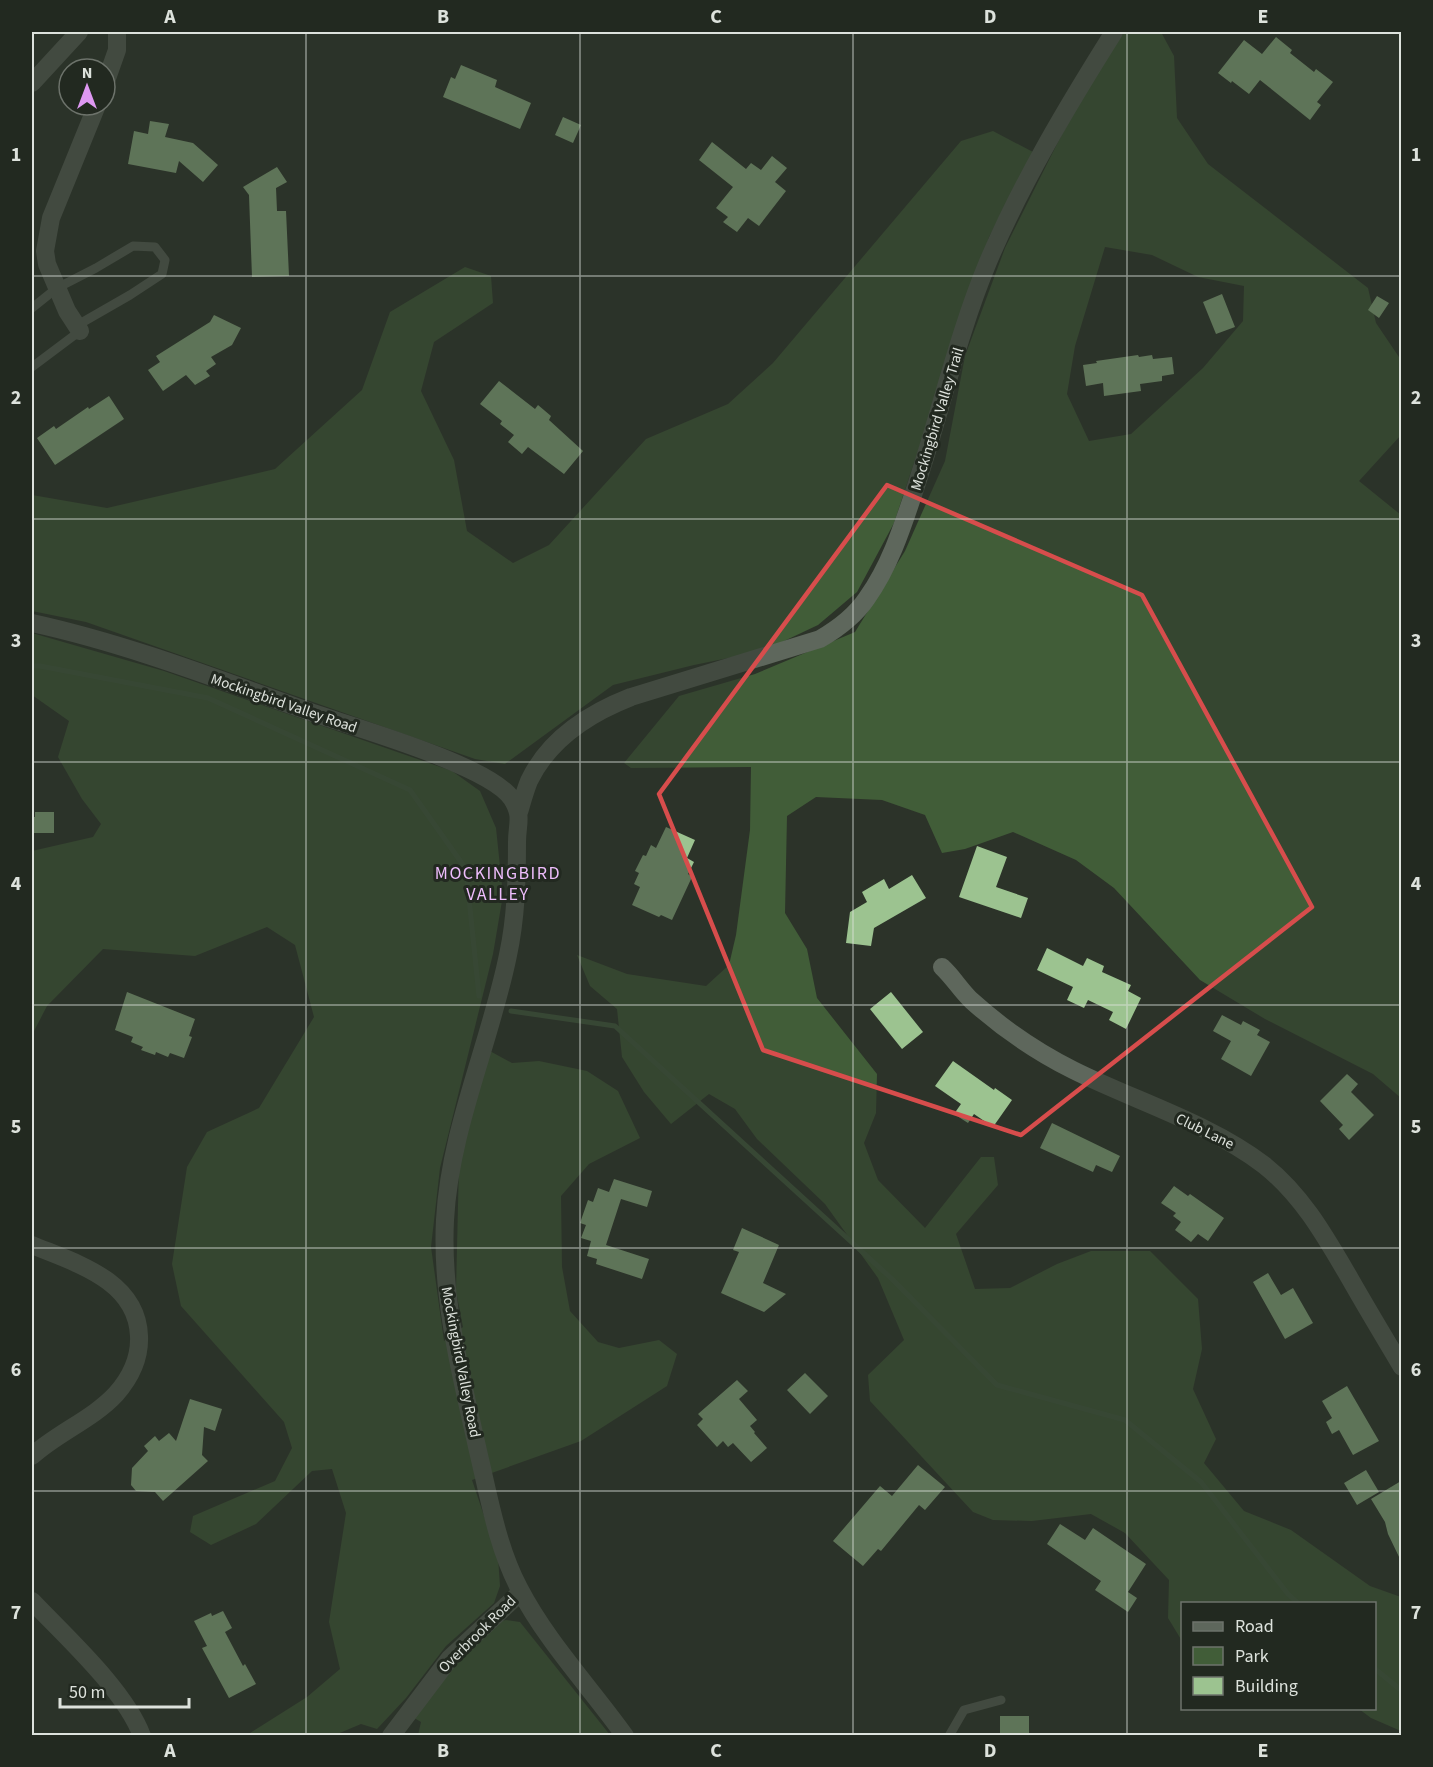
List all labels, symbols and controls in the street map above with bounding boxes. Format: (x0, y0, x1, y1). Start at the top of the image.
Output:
text: A (163, 3, 176, 31)
text: B (437, 3, 449, 31)
text: C (710, 3, 722, 31)
text: D (984, 3, 996, 31)
text: E (1258, 3, 1268, 31)
north arrow (57, 57, 117, 117)
text: N (82, 62, 92, 84)
text: 1 (11, 141, 21, 169)
text: 1 (1411, 141, 1421, 169)
street label: Mockingbird Valley Trail (906, 345, 969, 493)
text: 2 (11, 384, 21, 412)
text: 2 (1411, 384, 1421, 412)
text: 3 (11, 627, 21, 655)
text: 3 (1411, 627, 1421, 655)
street label: Mockingbird Valley Road (208, 669, 360, 738)
district label: MOCKINGBIRD VALLEY (435, 861, 561, 907)
text: 4 (11, 870, 22, 898)
text: 4 (1411, 870, 1422, 898)
street label: Club Lane (1172, 1108, 1237, 1155)
text: 5 (11, 1113, 21, 1141)
text: 5 (1411, 1113, 1421, 1141)
street label: Mockingbird Valley Road (436, 1285, 485, 1439)
text: 6 (11, 1356, 21, 1384)
text: 6 (1411, 1356, 1421, 1384)
street label: Overbrook Road (434, 1591, 521, 1678)
text: 7 (11, 1599, 21, 1627)
text: 7 (1411, 1599, 1421, 1627)
legend (1181, 1602, 1376, 1710)
text: Road (1235, 1614, 1274, 1639)
text: Park (1235, 1644, 1269, 1669)
scale bar (60, 1671, 189, 1709)
text: Building (1235, 1674, 1298, 1699)
text: 50 m (69, 1680, 105, 1705)
text: A (163, 1737, 176, 1765)
text: B (437, 1737, 449, 1765)
text: C (710, 1737, 722, 1765)
text: D (984, 1737, 996, 1765)
text: E (1258, 1737, 1268, 1765)

